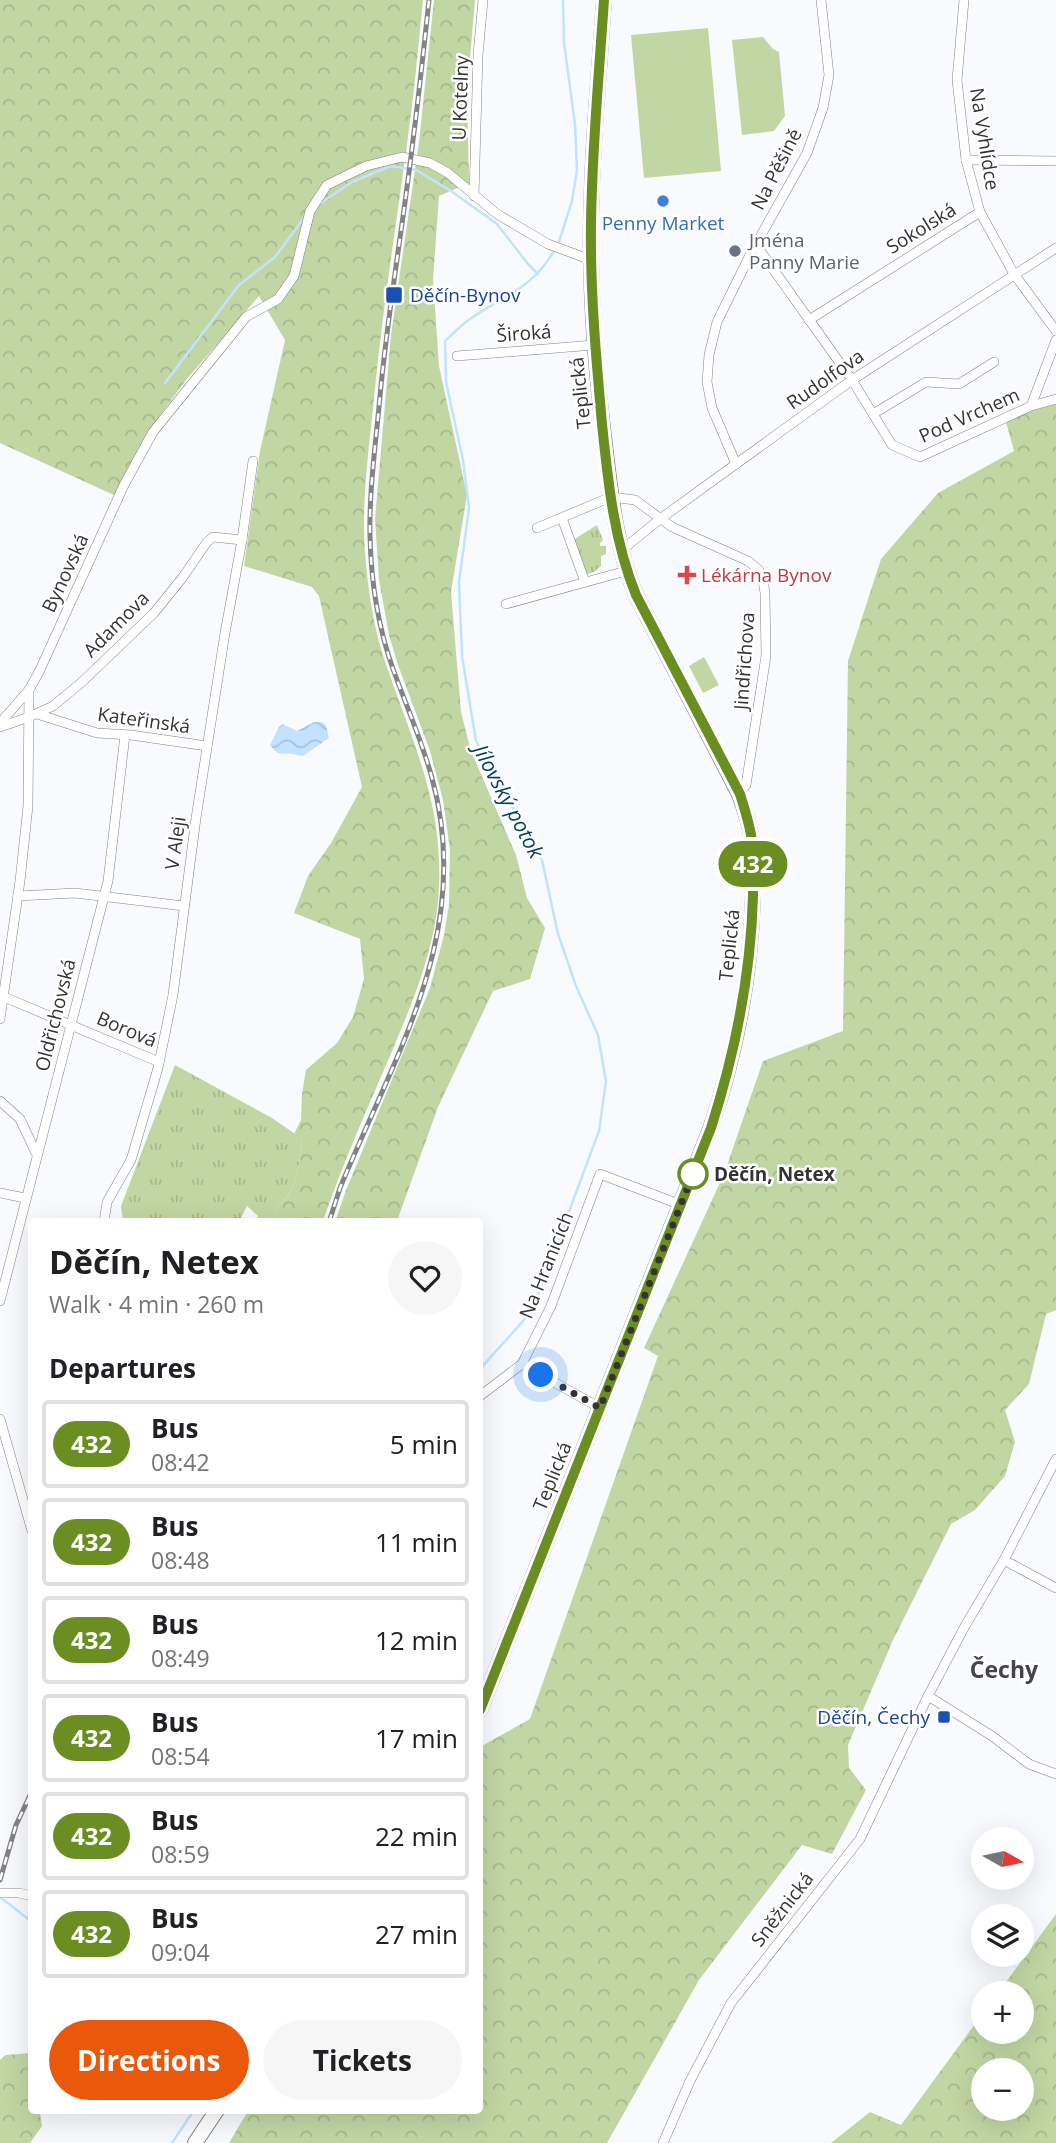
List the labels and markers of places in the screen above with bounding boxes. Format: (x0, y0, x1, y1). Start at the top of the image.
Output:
marker: Penny Market (655, 193, 671, 209)
place label: Penny Market (602, 210, 725, 236)
place label: Jména Panny Marie (747, 227, 860, 275)
marker: Jména Panny Marie (727, 243, 743, 259)
place label: Děčín-Bynov (410, 282, 521, 308)
marker: Děčín-Bynov (384, 285, 404, 305)
place label: Lékárna Bynov (701, 562, 832, 588)
marker: Lékárna Bynov (679, 567, 695, 583)
marker: Děčín, Netex (678, 1159, 708, 1189)
place label: Děčín, Netex (714, 1161, 835, 1187)
place label: Děčín, Čechy (817, 1704, 930, 1730)
marker: Děčín, Čechy (936, 1709, 952, 1725)

